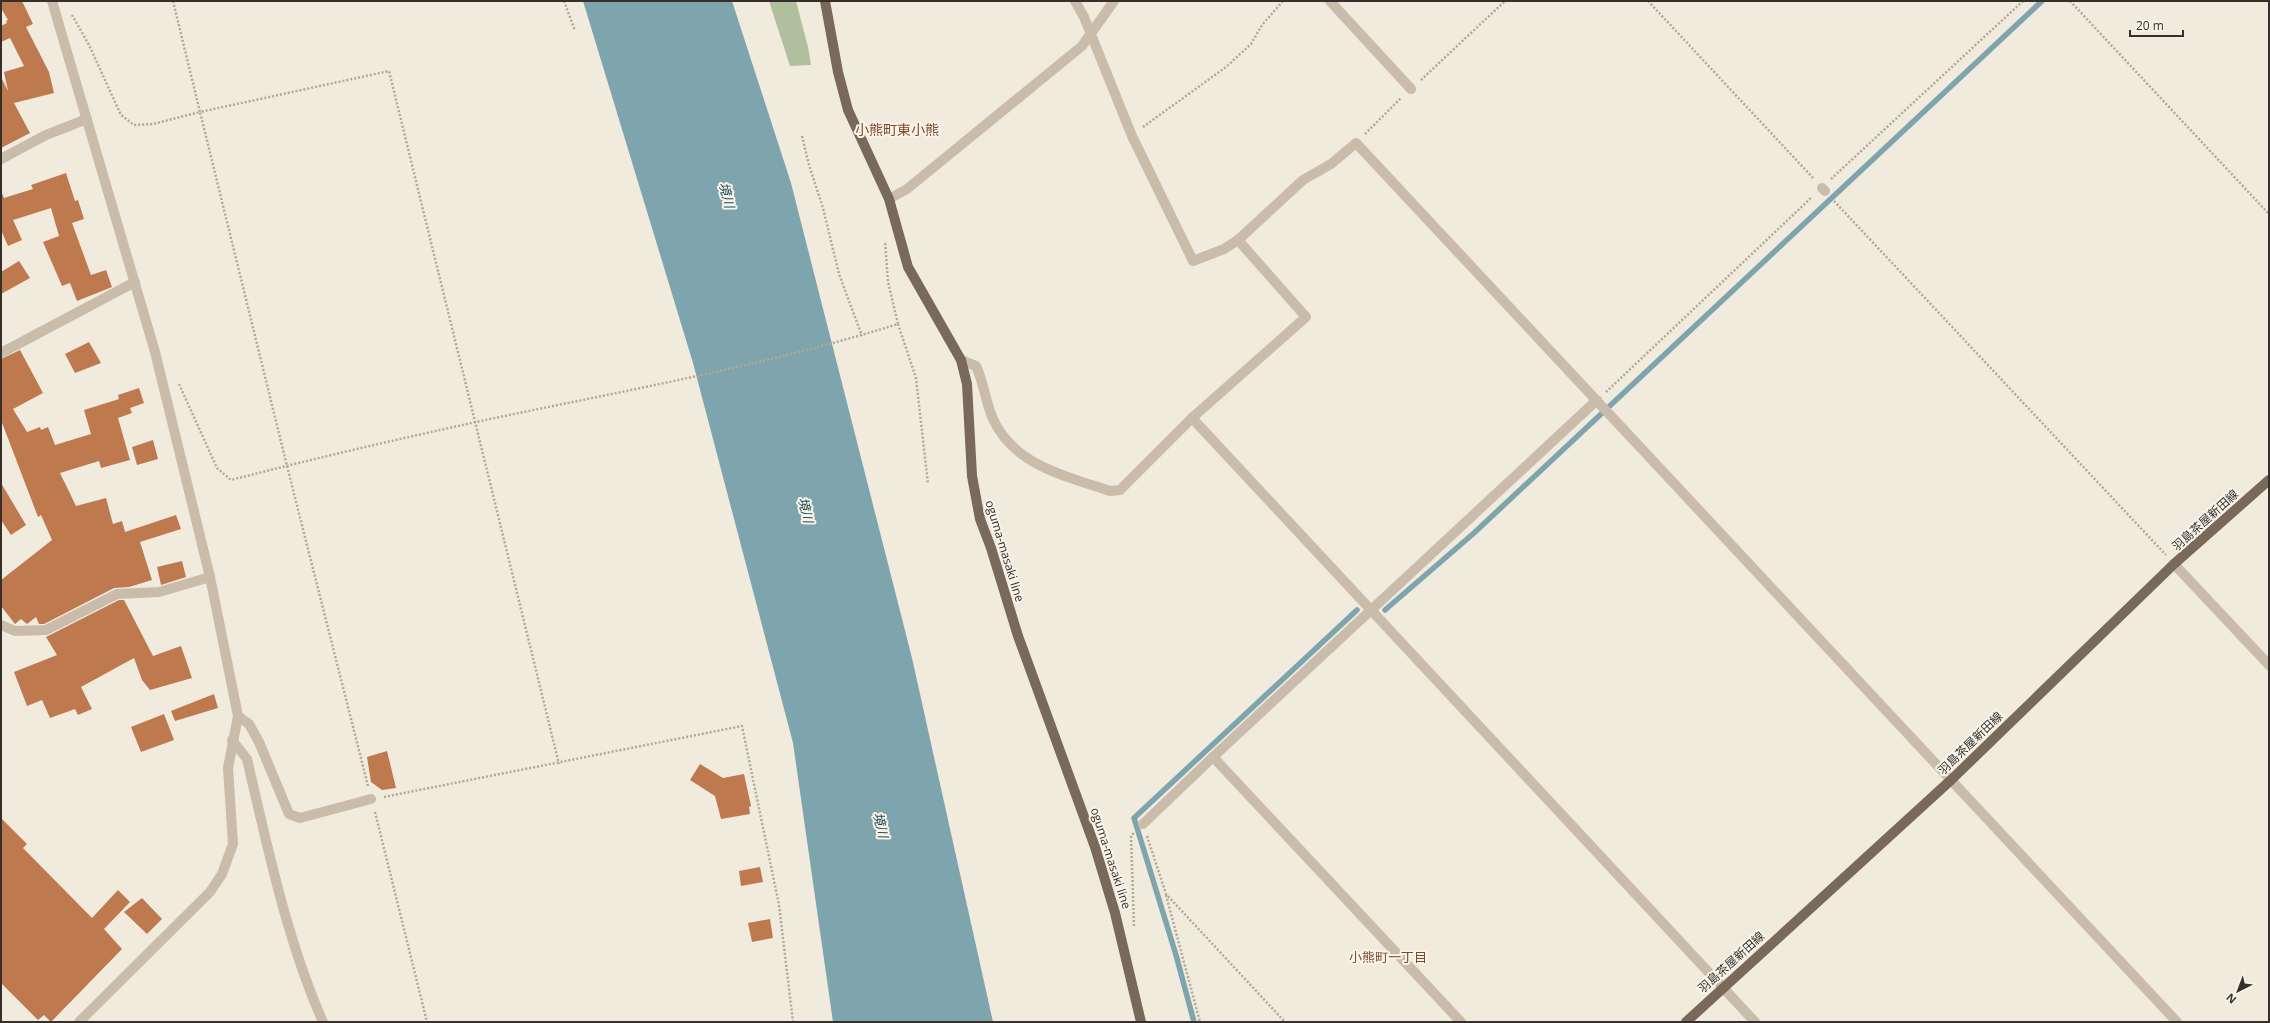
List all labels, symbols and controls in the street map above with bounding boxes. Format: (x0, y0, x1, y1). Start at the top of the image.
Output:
scale bar (2130, 12, 2183, 38)
text: 20 m (2136, 17, 2164, 34)
district label: 小熊町東小熊 (855, 120, 939, 139)
water label: 境川 (715, 180, 739, 212)
street label: 羽島茶屋新田線 (2168, 486, 2242, 554)
water label: 境川 (794, 495, 818, 527)
street label: oguma-masaki line (981, 498, 1029, 604)
street label: 羽島茶屋新田線 (1934, 708, 2006, 778)
street label: oguma-masaki line (1087, 805, 1135, 911)
water label: 境川 (869, 810, 893, 842)
street label: 羽島茶屋新田線 (1694, 928, 1768, 996)
district label: 小熊町一丁目 (1349, 948, 1427, 966)
north arrow (2218, 971, 2258, 1011)
text: N (2223, 990, 2239, 1007)

